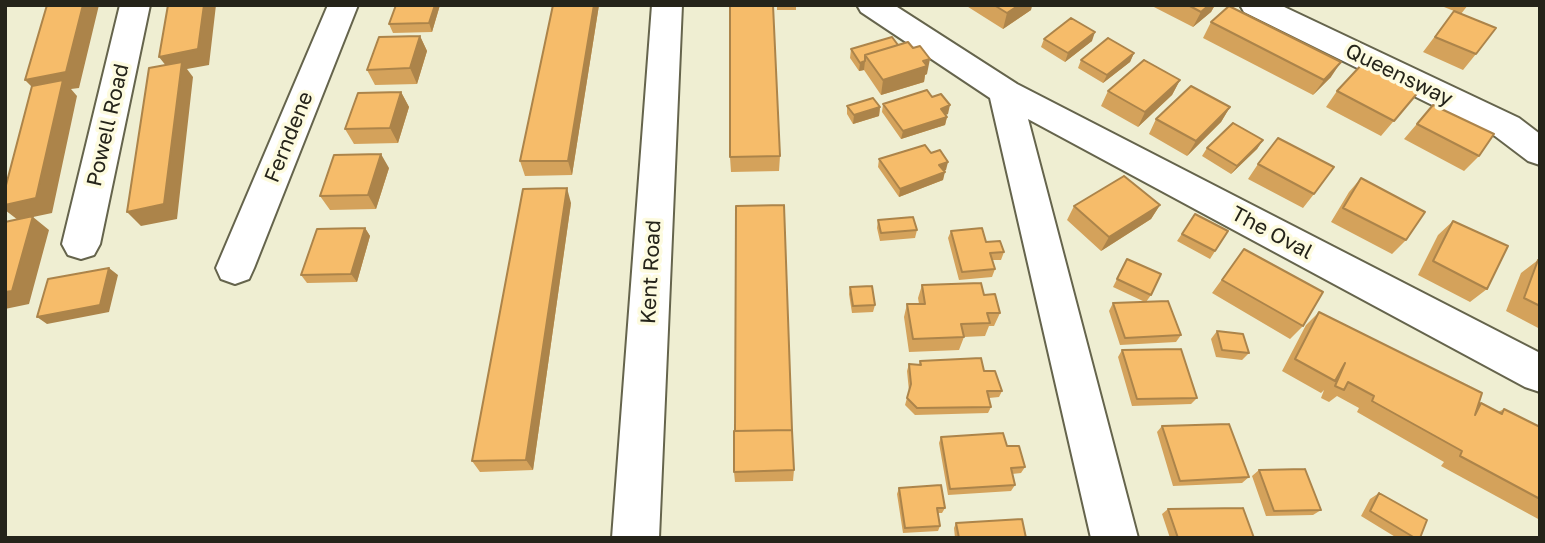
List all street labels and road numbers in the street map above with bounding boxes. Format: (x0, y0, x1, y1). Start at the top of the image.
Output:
street label: Queensway (1341, 38, 1457, 112)
street label: Powell Road (82, 61, 134, 189)
street label: Ferndene (259, 88, 319, 186)
street label: The Oval (1227, 201, 1317, 265)
street label: Kent Road (636, 219, 666, 325)

